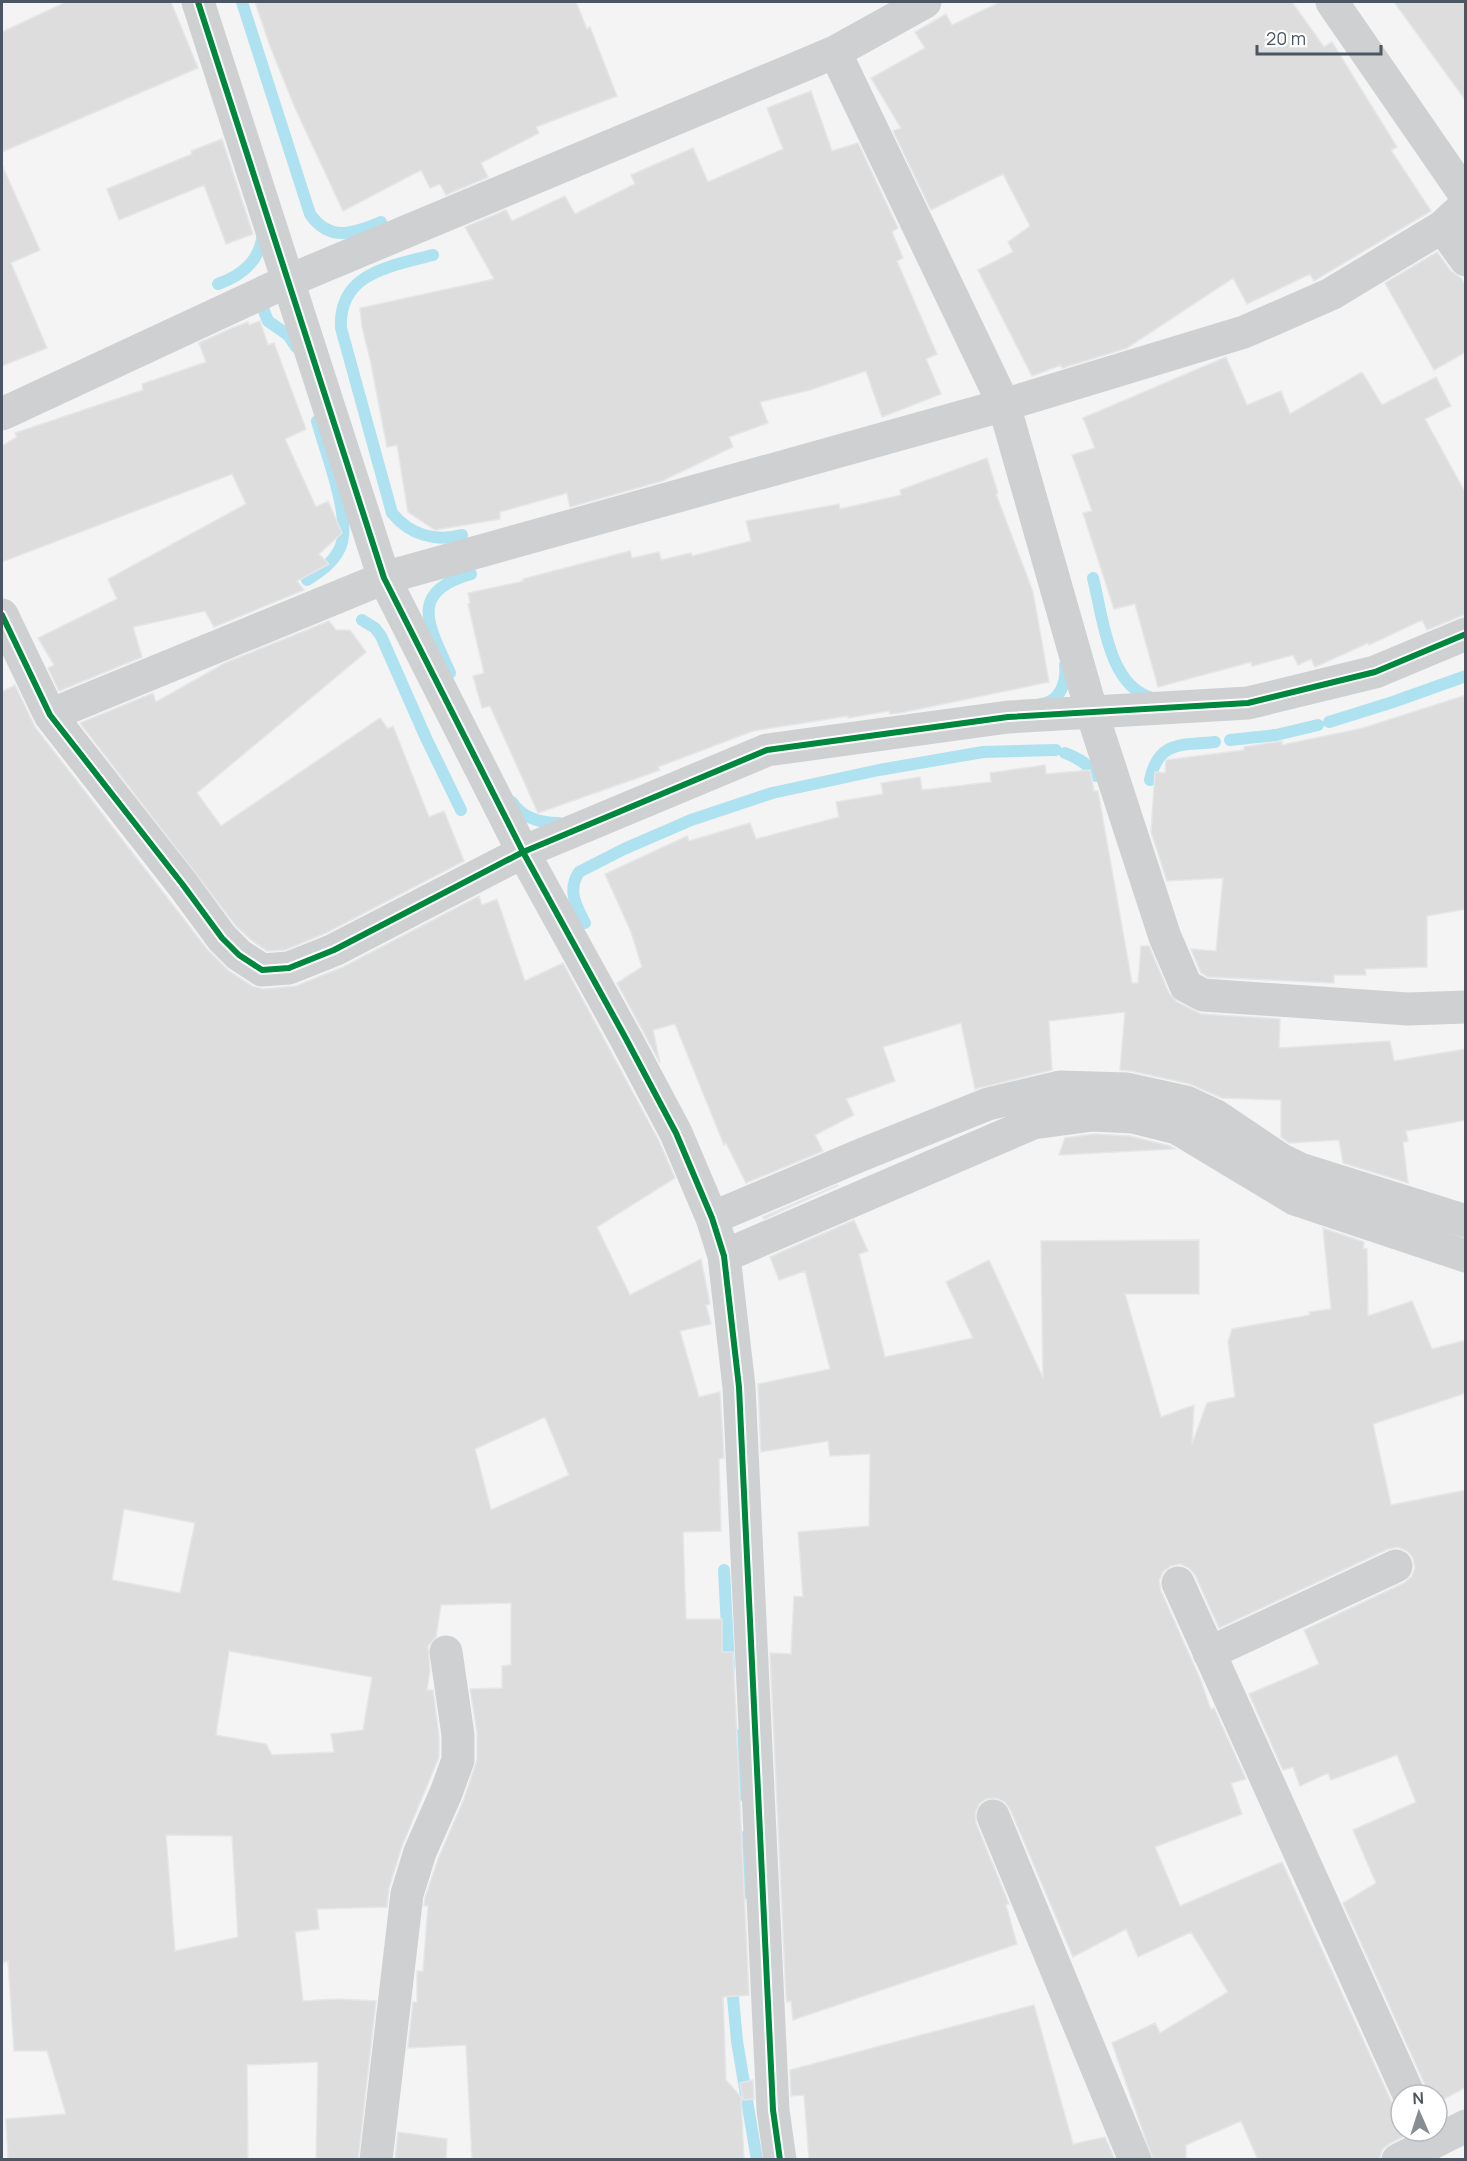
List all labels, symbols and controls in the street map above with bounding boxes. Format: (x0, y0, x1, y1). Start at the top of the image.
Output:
scale bar (1257, 18, 1382, 56)
text: 20 m (1266, 26, 1306, 50)
north arrow (1389, 2083, 1449, 2143)
text: N (1412, 2087, 1425, 2109)

